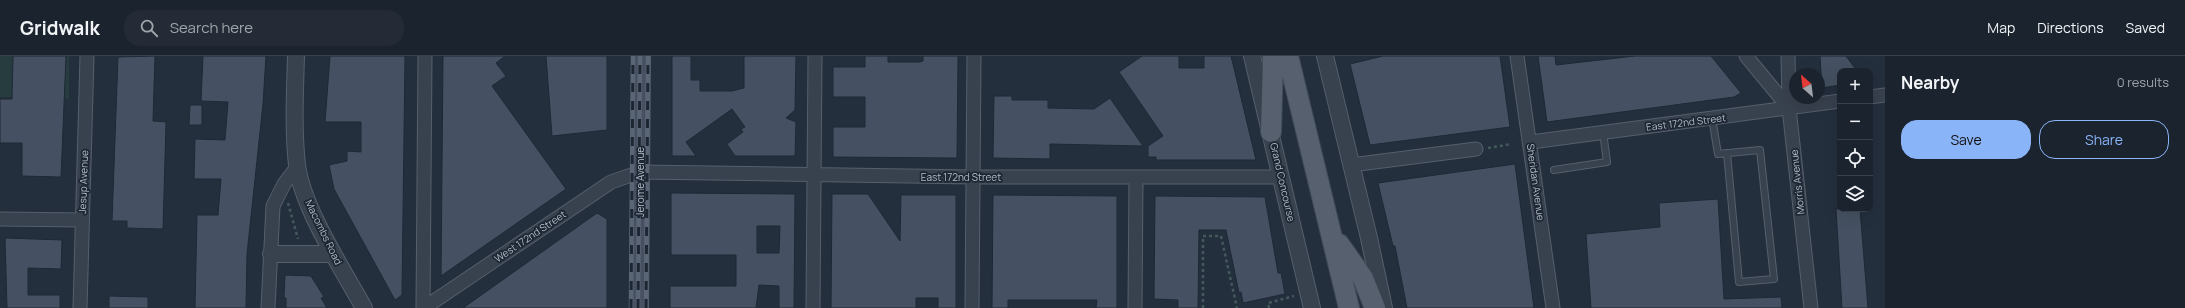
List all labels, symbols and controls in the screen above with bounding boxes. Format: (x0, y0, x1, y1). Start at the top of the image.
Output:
search box (124, 10, 404, 46)
text: Gridwalk (20, 15, 100, 41)
icon: search (138, 17, 160, 39)
text: Search here (170, 17, 253, 38)
text: Map (1987, 18, 2015, 37)
text: Directions (2037, 18, 2104, 37)
text: Saved (2126, 18, 2165, 37)
north arrow (1789, 68, 1825, 104)
map controls (1837, 68, 1873, 212)
button: + (1837, 68, 1873, 104)
text: Nearby (1901, 71, 1959, 94)
text: 0 results (2117, 73, 2169, 91)
button: − (1837, 104, 1873, 140)
street label: East 172nd Street (1645, 110, 1727, 134)
button: Save (1901, 120, 2031, 159)
button: Share (2039, 120, 2169, 159)
button: locate (1837, 140, 1873, 176)
street label: Grand Concourse (1267, 141, 1299, 223)
street label: Sheridan Avenue (1524, 143, 1548, 222)
street label: Jerome Avenue (633, 147, 647, 217)
street label: Morris Avenue (1787, 149, 1807, 215)
street label: Jesup Avenue (75, 150, 91, 214)
street label: East 172nd Street (921, 170, 1001, 184)
button: layers (1837, 176, 1873, 212)
street label: Macombs Road (302, 197, 346, 267)
street label: West 172nd Street (491, 207, 569, 265)

